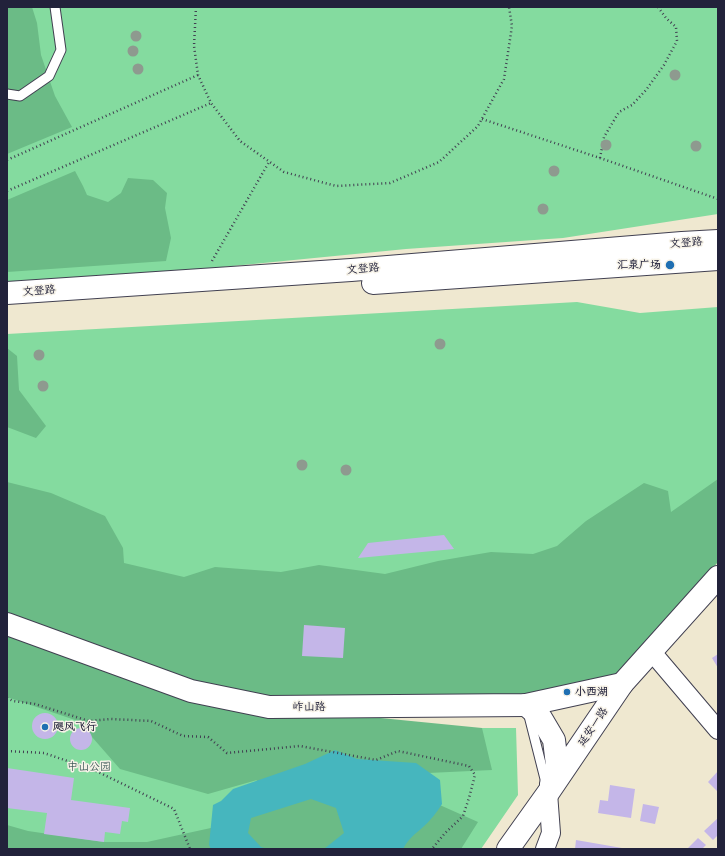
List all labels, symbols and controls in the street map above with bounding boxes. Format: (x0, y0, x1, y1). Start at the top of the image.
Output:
street label: 文登路 (669, 235, 703, 251)
place label: 汇泉广场 (617, 258, 661, 272)
marker: 汇泉广场 (664, 259, 676, 271)
street label: 文登路 (346, 261, 380, 277)
street label: 文登路 (22, 283, 56, 299)
place label: 小西湖 (575, 685, 608, 699)
marker: 小西湖 (562, 687, 572, 697)
street label: 岞山路 (293, 700, 325, 714)
street label: 延安一路 (575, 705, 611, 749)
place label: 飓风飞行 (53, 720, 97, 734)
marker: 飓风飞行 (40, 722, 50, 732)
park label: 中山公园 (67, 760, 111, 774)

